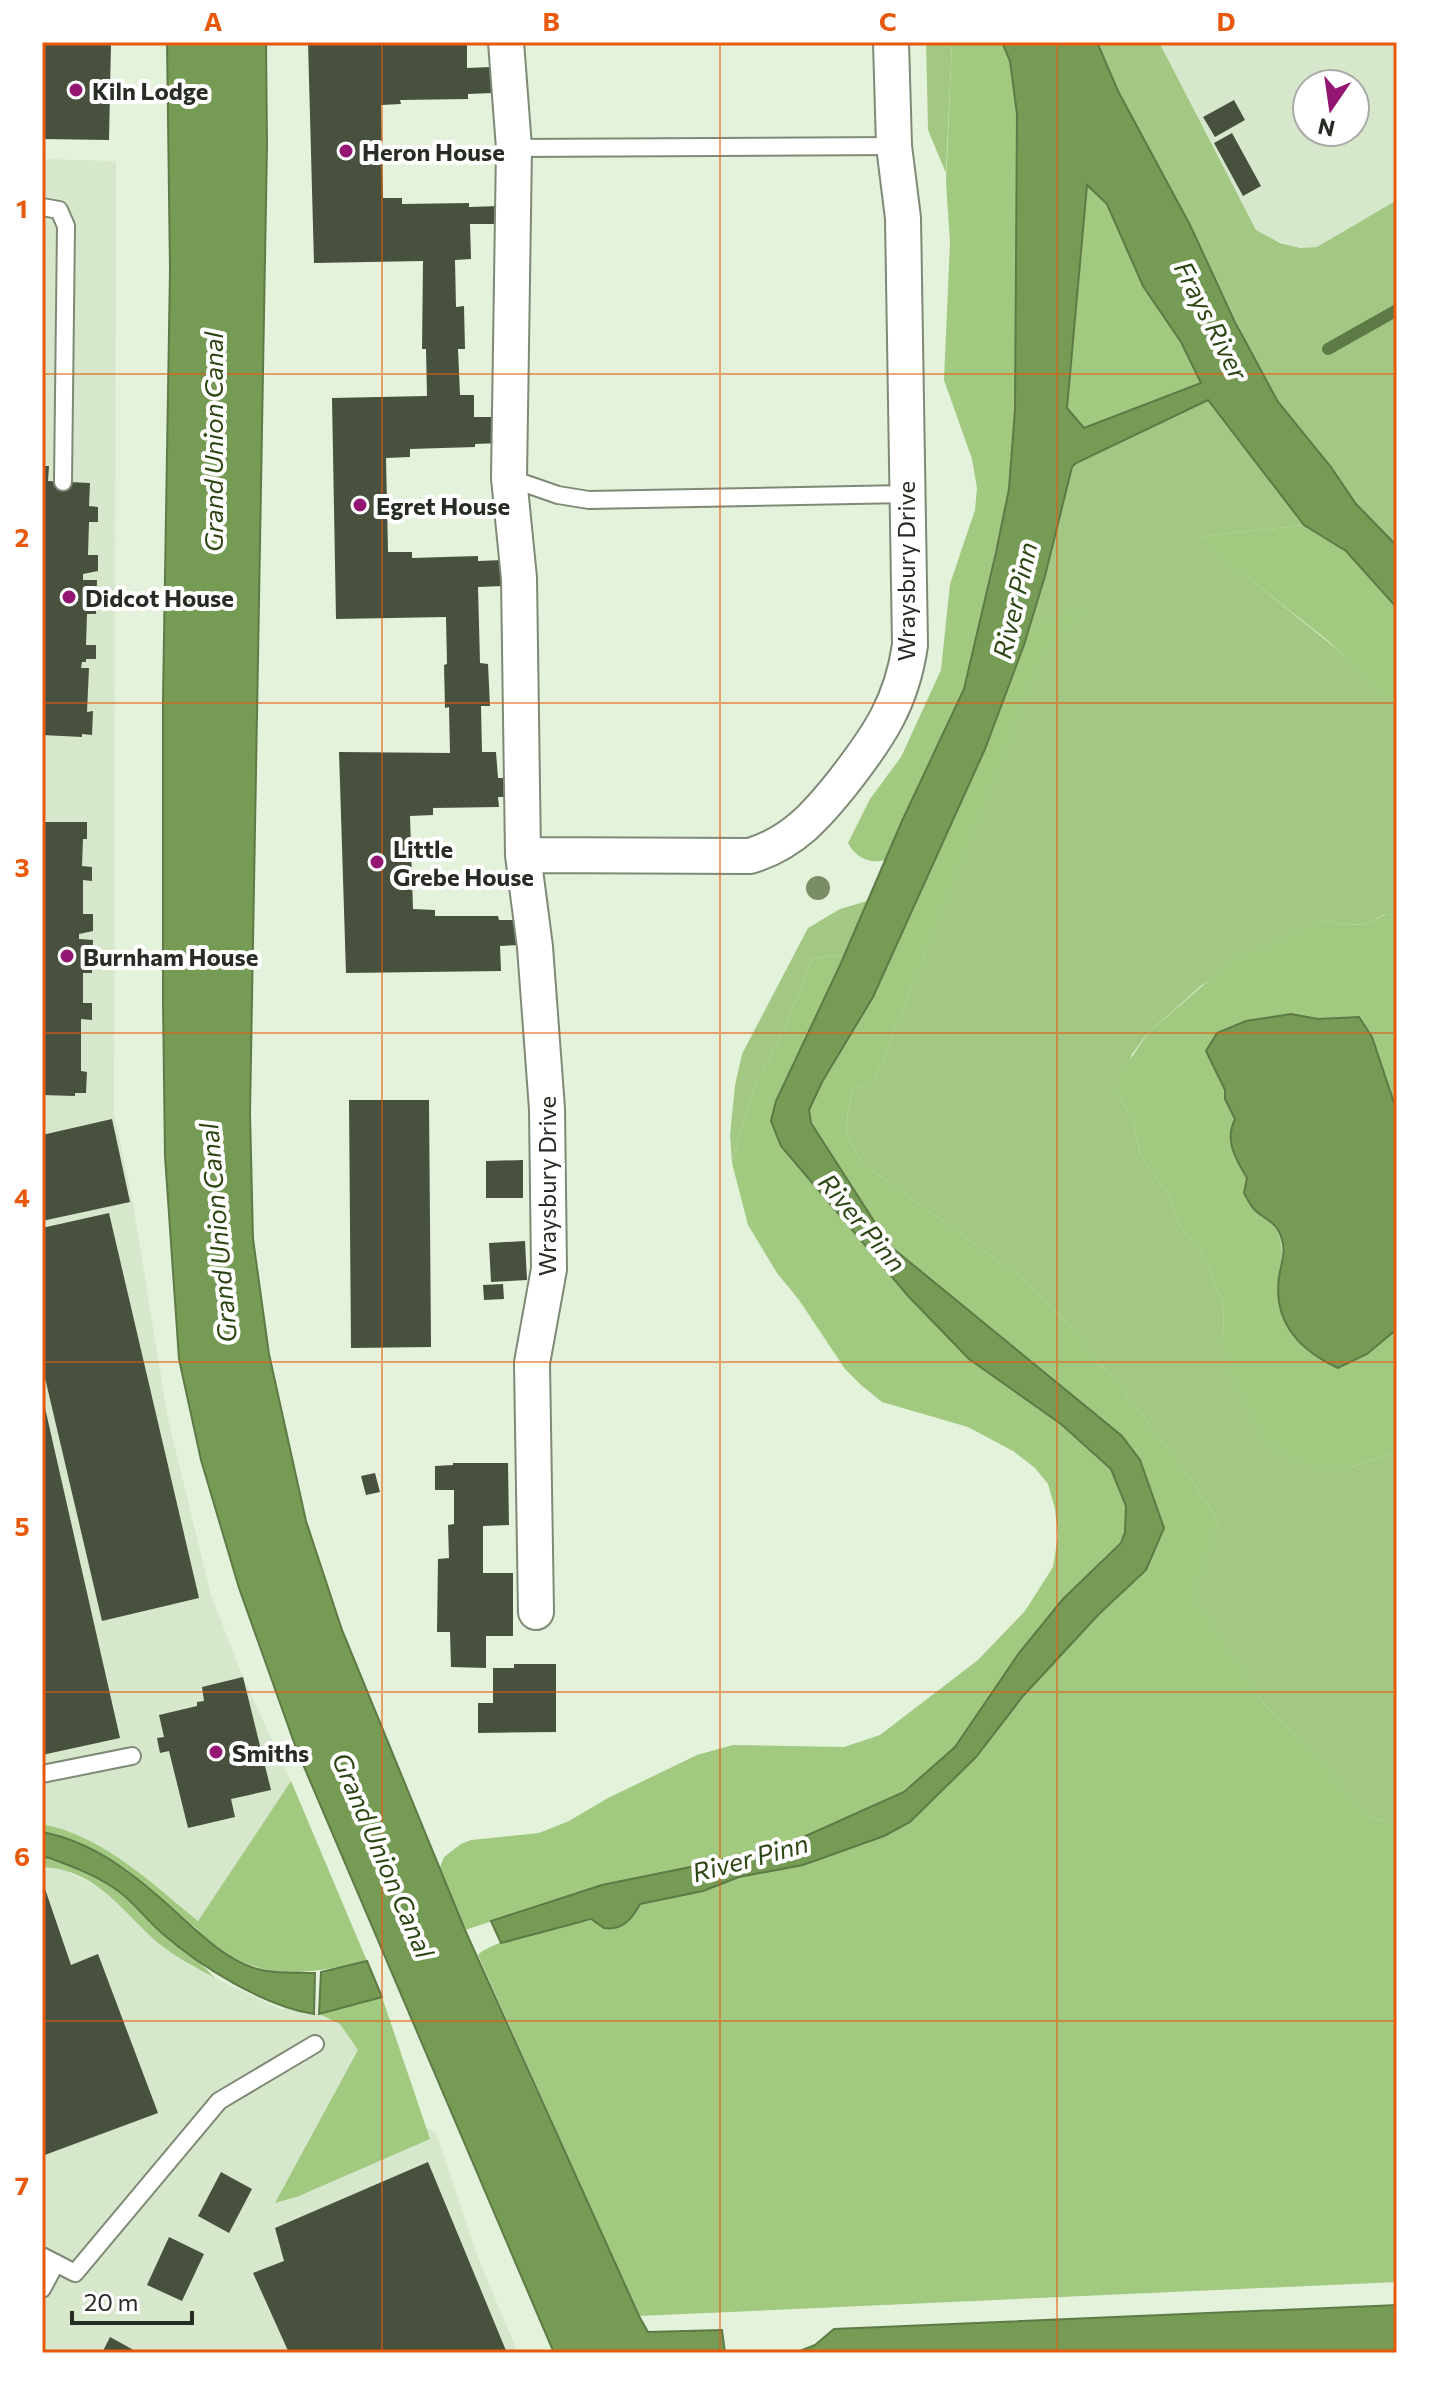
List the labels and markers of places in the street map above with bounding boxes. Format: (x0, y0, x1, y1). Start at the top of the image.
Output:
place label: Kiln Lodge (92, 76, 208, 105)
marker: Kiln Lodge (67, 81, 85, 99)
place label: Heron House (362, 137, 505, 166)
marker: Heron House (337, 142, 355, 160)
place label: Egret House (376, 491, 510, 520)
marker: Egret House (351, 496, 369, 514)
place label: Didcot House (85, 583, 234, 612)
marker: Didcot House (60, 588, 78, 606)
place label: Little Grebe House (393, 834, 534, 891)
marker: Little Grebe House (368, 853, 386, 871)
place label: Burnham House (83, 942, 258, 971)
marker: Burnham House (58, 947, 76, 965)
place label: Smiths (232, 1738, 309, 1767)
marker: Smiths (207, 1743, 225, 1761)

